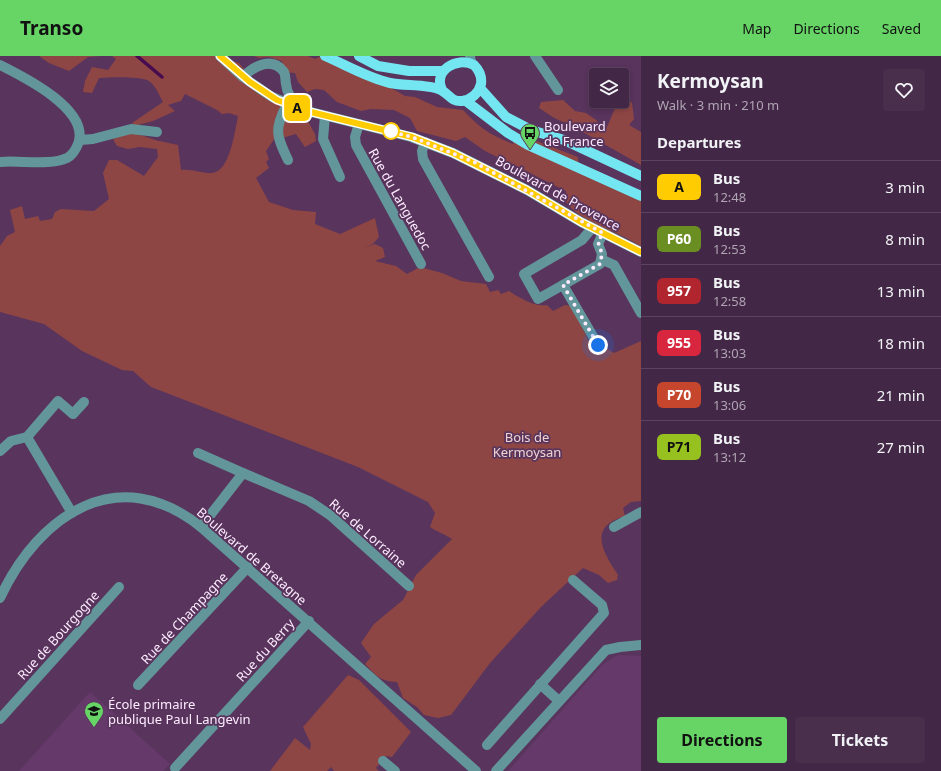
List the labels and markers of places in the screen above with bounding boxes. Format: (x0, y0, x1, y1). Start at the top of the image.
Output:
place label: Boulevard de France (544, 117, 606, 150)
unlabelled marker (382, 122, 400, 140)
bus stop icon: Boulevard de France (519, 122, 541, 150)
place label: École primaire publique Paul Langevin (108, 695, 251, 728)
school or university icon: École primaire publique Paul Langevin (83, 700, 105, 728)

